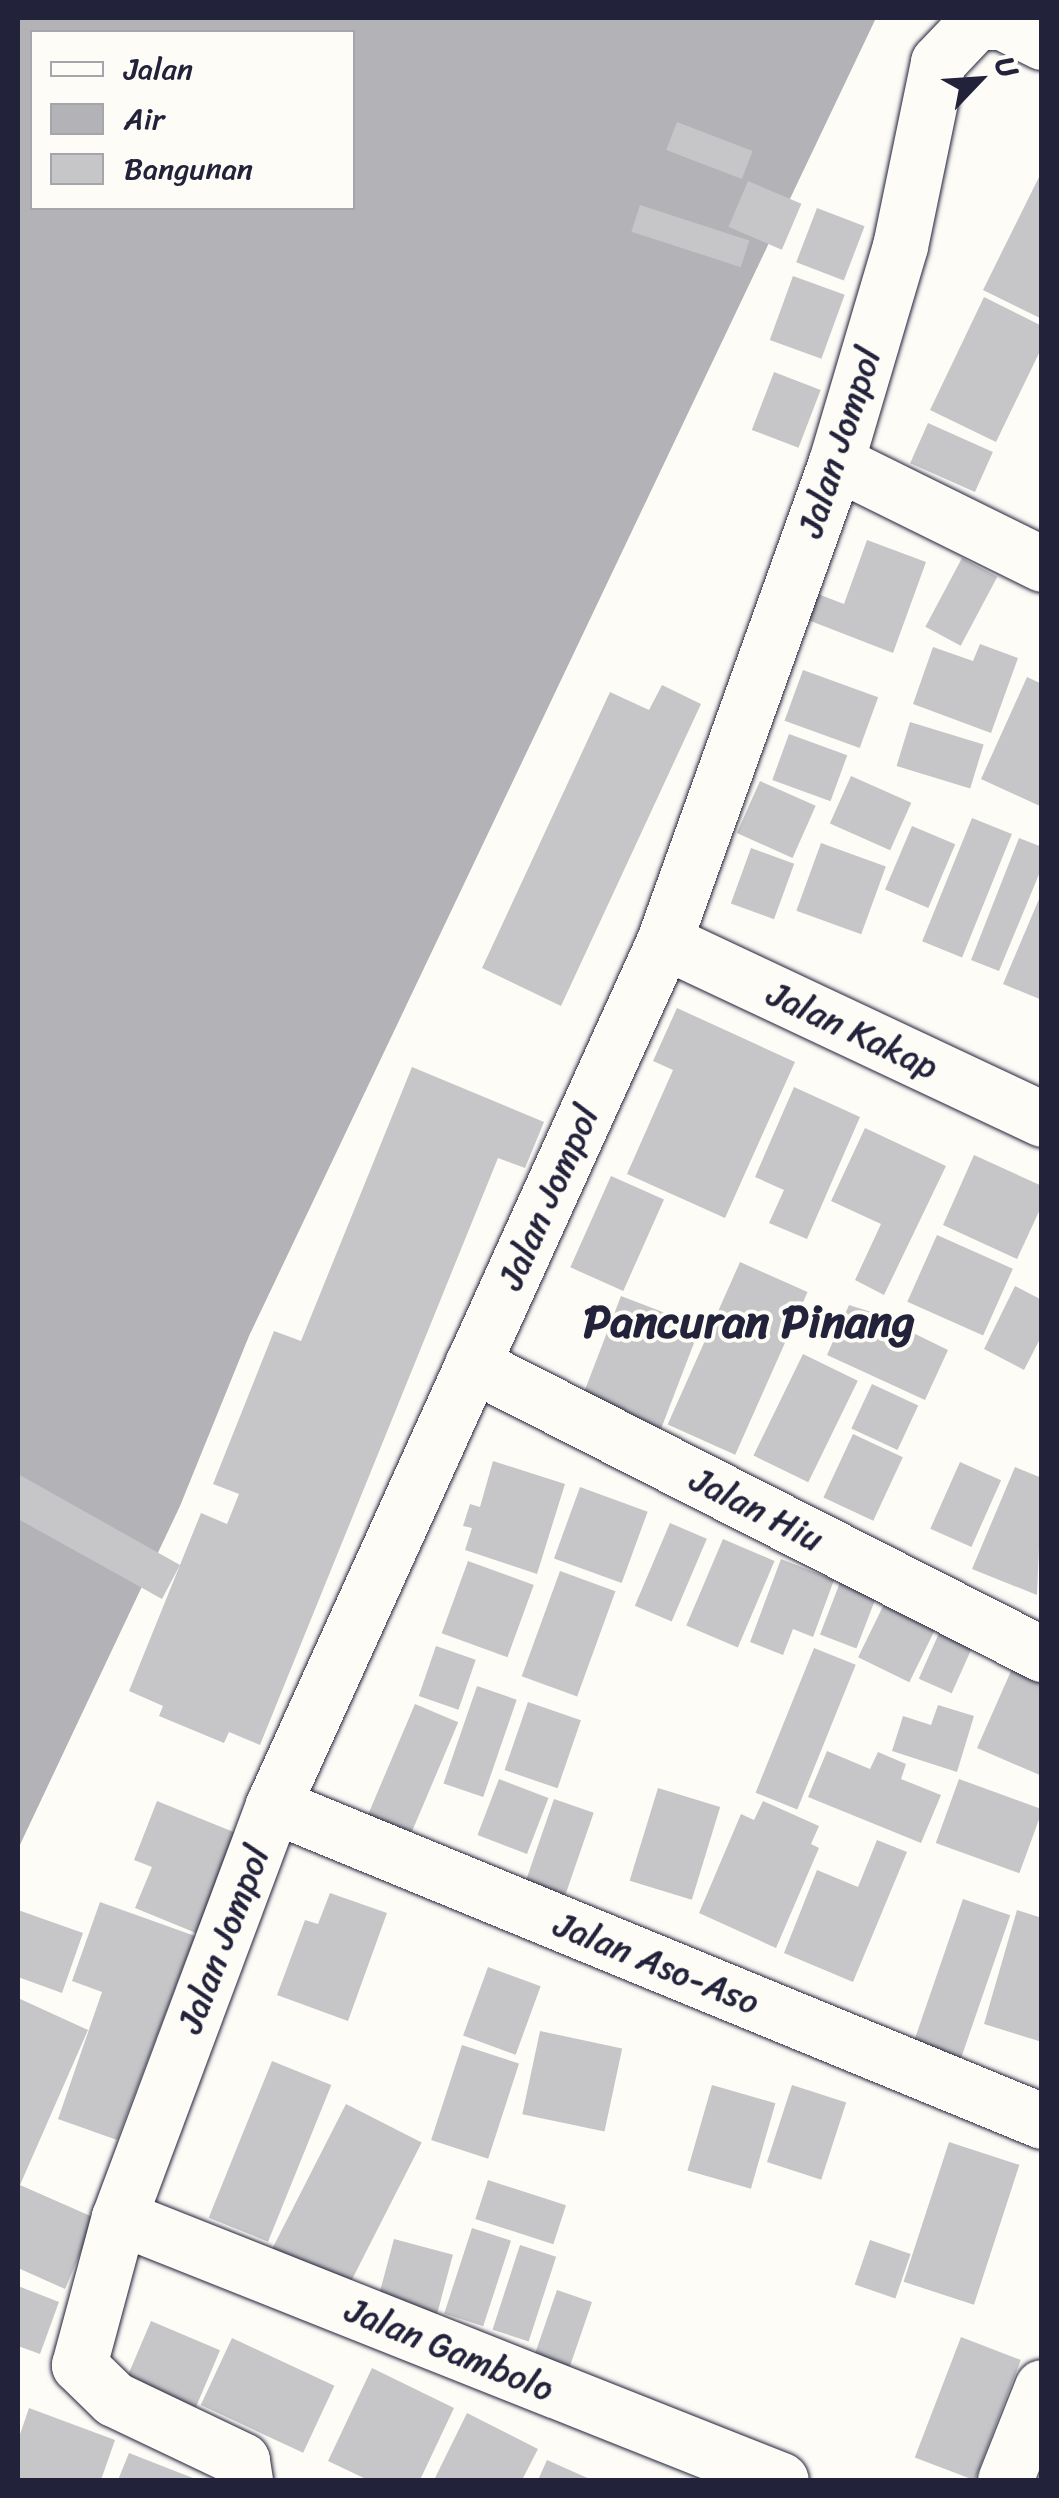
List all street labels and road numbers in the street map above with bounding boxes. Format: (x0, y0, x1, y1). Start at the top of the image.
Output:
street label: Jalan Jompol (789, 342, 889, 542)
street label: Jalan Kakap (761, 972, 945, 1088)
street label: Jalan Jompol (489, 1099, 607, 1295)
street label: Jalan Hiu (684, 1458, 830, 1560)
street label: Jalan Jompol (168, 1840, 278, 2038)
street label: Jalan Aso-Aso (548, 1902, 766, 2024)
street label: Jalan Gambolo (340, 2288, 560, 2410)

